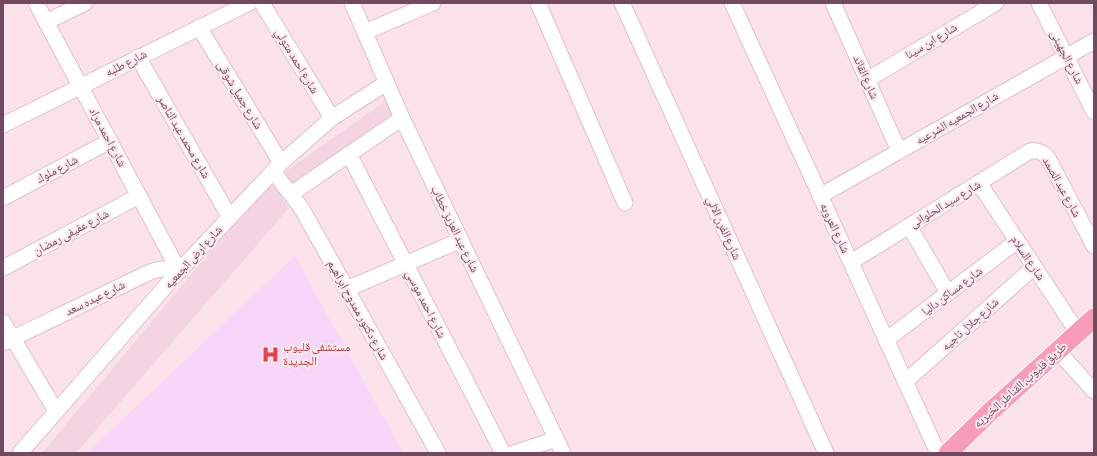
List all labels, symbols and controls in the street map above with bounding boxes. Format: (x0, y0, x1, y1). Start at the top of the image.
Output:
street label: شارع ابن سينا (903, 20, 960, 63)
street label: شارع احمد متولي (269, 26, 322, 98)
street label: شارع الجهينى (1047, 28, 1087, 87)
street label: شارع طلبه (103, 47, 149, 80)
street label: شارع القائد (849, 53, 882, 102)
street label: شارع جميل شوقى (213, 58, 266, 132)
street label: شارع الجمعيه الشرعيه (913, 89, 1001, 148)
street label: شارع محمد عبد الناصر (153, 92, 213, 181)
street label: شارع احمد مراد (86, 105, 130, 170)
street label: شارع ملوك (34, 152, 81, 187)
street label: شارع عبد الصمد (1039, 154, 1084, 220)
street label: شارع سيد الحلوانى (907, 177, 984, 232)
street label: شارع عبد العزيز خطاب (427, 183, 482, 275)
street label: شارع الفرن الالي (701, 194, 744, 263)
street label: شارع العروبه (816, 201, 853, 256)
street label: شارع عفيفى رمضان (31, 206, 112, 259)
street label: شارع ارض الجمعيه (161, 223, 226, 292)
street label: شارع السلام (1007, 233, 1048, 284)
street label: شارع دكتور ممدوح ابراهيم (324, 258, 391, 363)
street label: شارع مساكن داليا (919, 264, 986, 319)
street label: شارع احمد موسي (400, 268, 449, 342)
street label: شارع عبده سعد (63, 277, 128, 319)
street label: شارع جلال ناجيه (939, 295, 1002, 354)
place label: مستشفى قليوب الجديدة (283, 340, 350, 368)
street label: طريق قليوب, القناطر الخيريه (971, 340, 1070, 431)
hospital icon: مستشفى قليوب الجديدة (260, 344, 280, 364)

